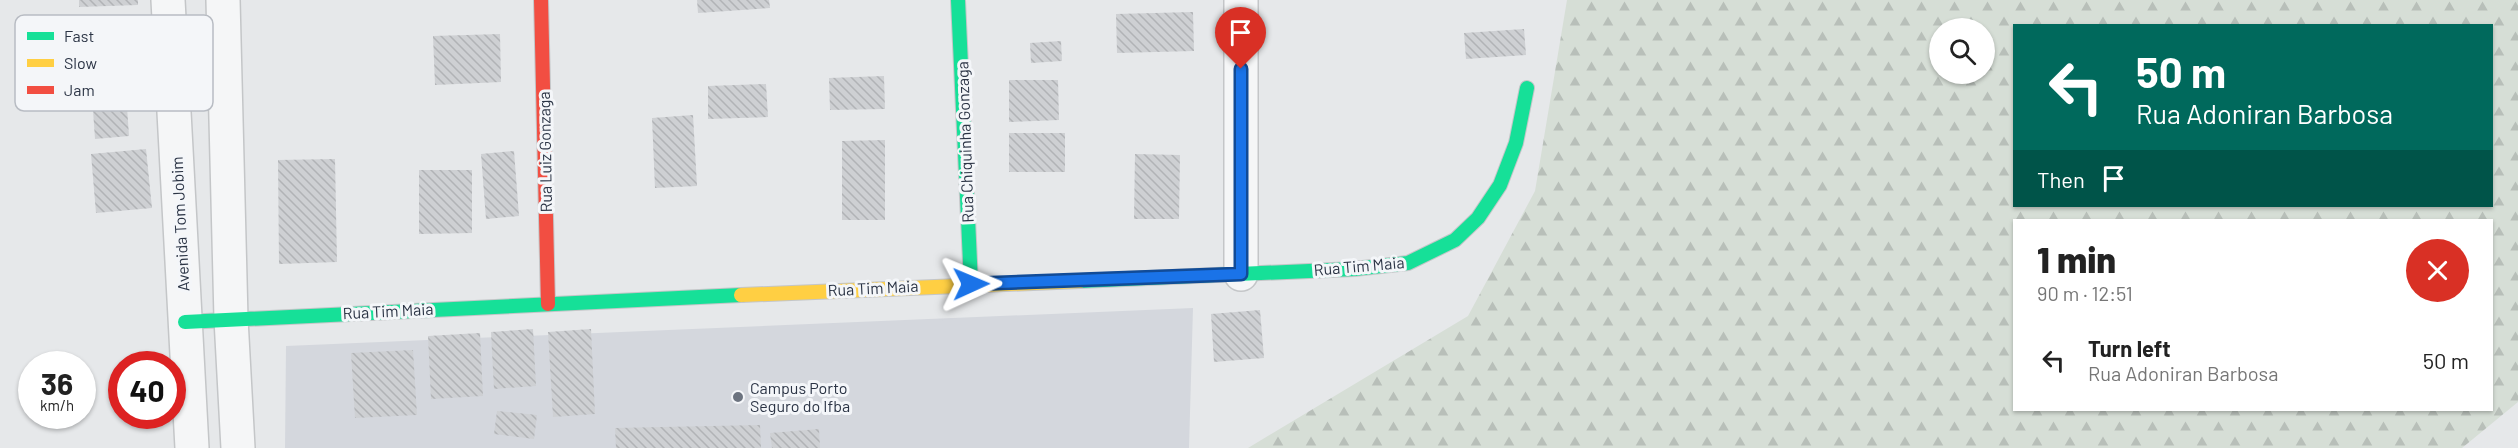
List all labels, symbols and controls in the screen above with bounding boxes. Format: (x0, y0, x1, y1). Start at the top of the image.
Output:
pin (1215, 7, 1266, 69)
legend (15, 15, 213, 111)
icon: arrive (1224, 16, 1257, 49)
map controls (1929, 18, 1995, 84)
button: search (1929, 18, 1995, 84)
text: Fast (64, 26, 94, 45)
text: 50 m (2136, 46, 2226, 96)
icon: left (2037, 48, 2115, 126)
text: Slow (64, 53, 97, 72)
street label: Rua Chiquinha Gonzaga (952, 61, 977, 223)
text: Jam (64, 80, 95, 99)
street label: Rua Luiz Gonzaga (534, 91, 555, 213)
text: Rua Adoniran Barbosa (2136, 97, 2393, 129)
street label: Avenida Tom Jobim (166, 156, 193, 292)
icon: arrive (2097, 162, 2130, 195)
text: Then (2037, 166, 2085, 192)
text: 1 min (2037, 237, 2116, 280)
button: close (2406, 239, 2469, 302)
position arrow (939, 252, 1003, 316)
street label: Rua Tim Maia (1313, 252, 1405, 279)
street label: Rua Tim Maia (827, 276, 919, 299)
text: 90 m · 12:51 (2037, 281, 2133, 305)
street label: Rua Tim Maia (342, 299, 434, 322)
text: Turn left (2088, 335, 2171, 361)
icon: left (2037, 344, 2070, 377)
text: 50 m (2423, 347, 2469, 373)
speed limit sign: 40 (108, 351, 186, 429)
text: Rua Adoniran Barbosa (2088, 361, 2278, 385)
text: 36 (41, 365, 73, 401)
place label: Campus Porto Seguro do Ifba (750, 378, 850, 415)
marker: Campus Porto Seguro do Ifba (731, 390, 745, 404)
text: km/h (40, 396, 74, 414)

